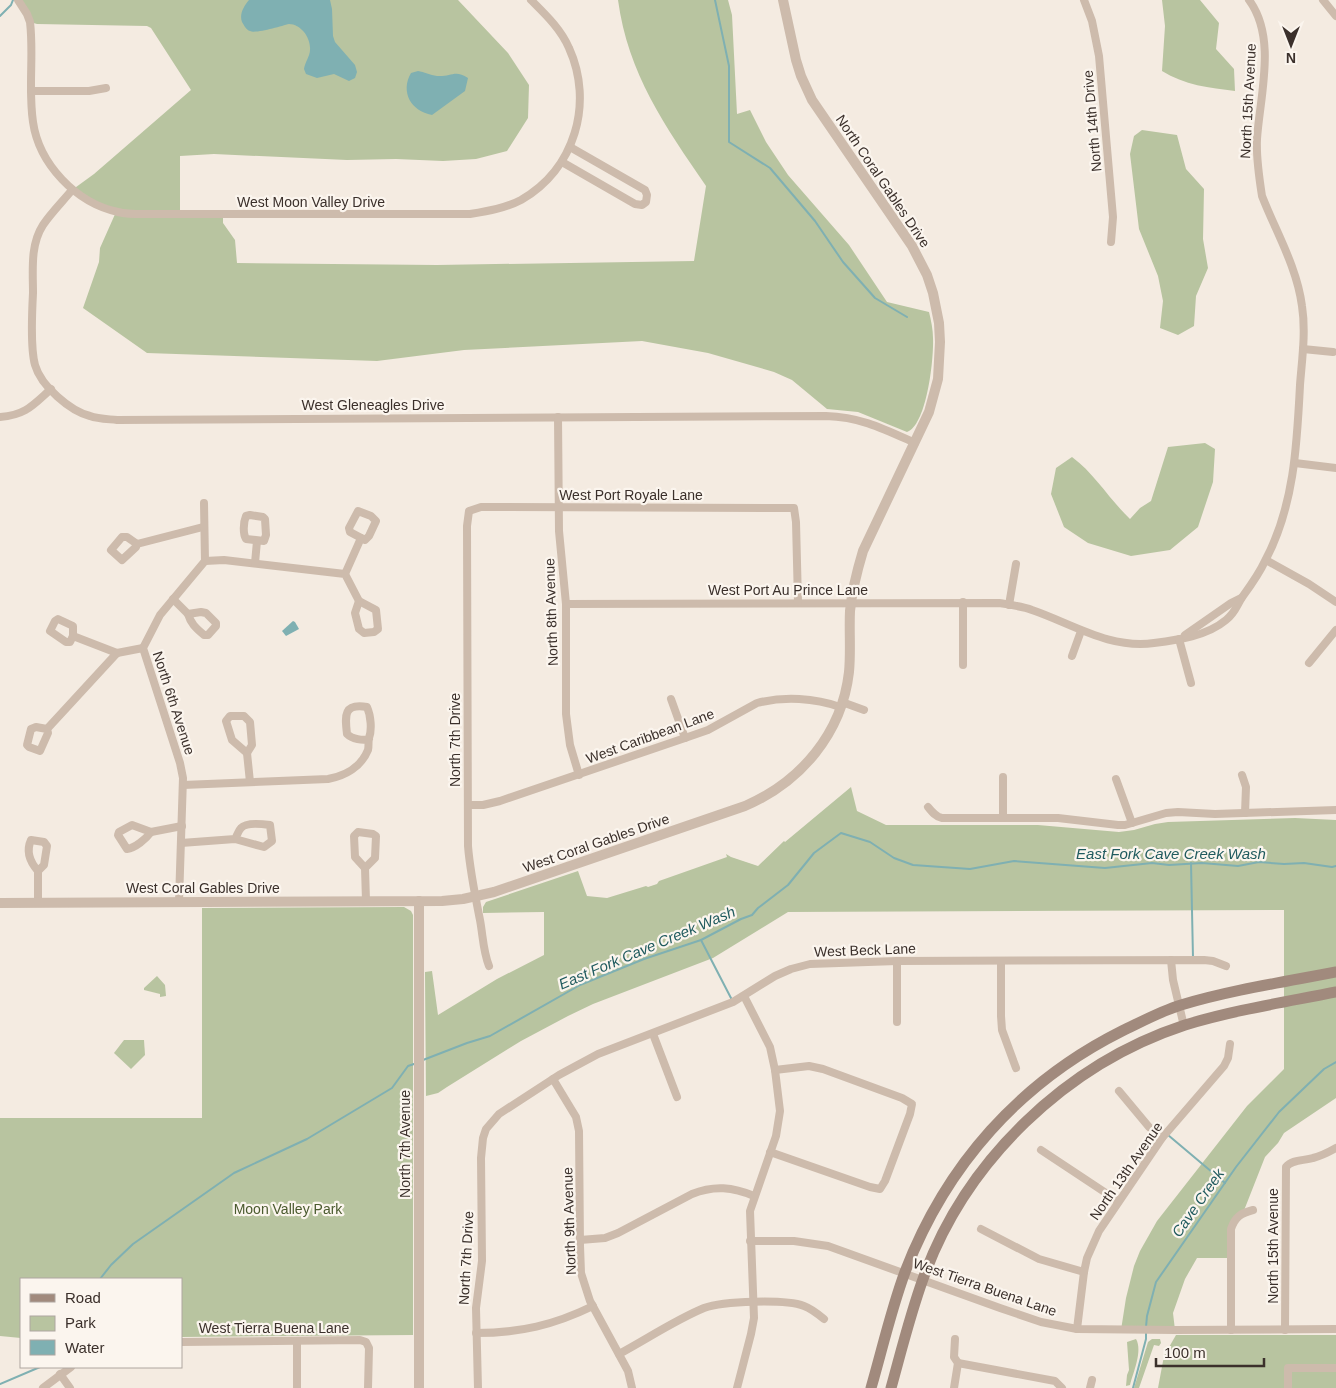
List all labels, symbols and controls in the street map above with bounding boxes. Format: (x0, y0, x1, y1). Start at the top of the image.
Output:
north arrow (1266, 20, 1316, 70)
street label: North 15th Avenue (1237, 43, 1259, 159)
text: N (1286, 50, 1296, 66)
street label: North 14th Drive (1080, 69, 1104, 172)
street label: North Coral Gables Drive (833, 112, 933, 250)
street label: West Moon Valley Drive (237, 194, 385, 210)
street label: West Gleneagles Drive (302, 397, 445, 413)
street label: West Port Royale Lane (559, 487, 703, 503)
street label: North 8th Avenue (541, 558, 561, 666)
street label: West Port Au Prince Lane (708, 582, 868, 598)
street label: North 6th Avenue (150, 649, 198, 757)
street label: North 7th Drive (447, 693, 463, 787)
street label: West Caribbean Lane (584, 705, 716, 767)
street label: West Coral Gables Drive (521, 810, 672, 876)
water label: East Fork Cave Creek Wash (1076, 845, 1266, 862)
street label: West Coral Gables Drive (126, 880, 280, 896)
water label: East Fork Cave Creek Wash (556, 903, 737, 992)
street label: West Beck Lane (814, 940, 916, 960)
street label: North 7th Avenue (397, 1090, 413, 1198)
street label: North 13th Avenue (1086, 1119, 1166, 1223)
water label: Cave Creek (1168, 1164, 1228, 1240)
street label: North 9th Avenue (559, 1167, 579, 1275)
street label: North 15th Avenue (1265, 1188, 1281, 1304)
park label: Moon Valley Park (234, 1201, 343, 1217)
street label: North 7th Drive (456, 1210, 476, 1305)
street label: West Tierra Buena Lane (911, 1255, 1059, 1319)
legend (20, 1278, 182, 1368)
text: Road (65, 1289, 101, 1306)
text: Park (65, 1314, 96, 1331)
street label: West Tierra Buena Lane (199, 1320, 350, 1336)
scale bar (1156, 1336, 1264, 1368)
text: Water (65, 1339, 104, 1356)
text: 100 m (1164, 1344, 1206, 1361)

